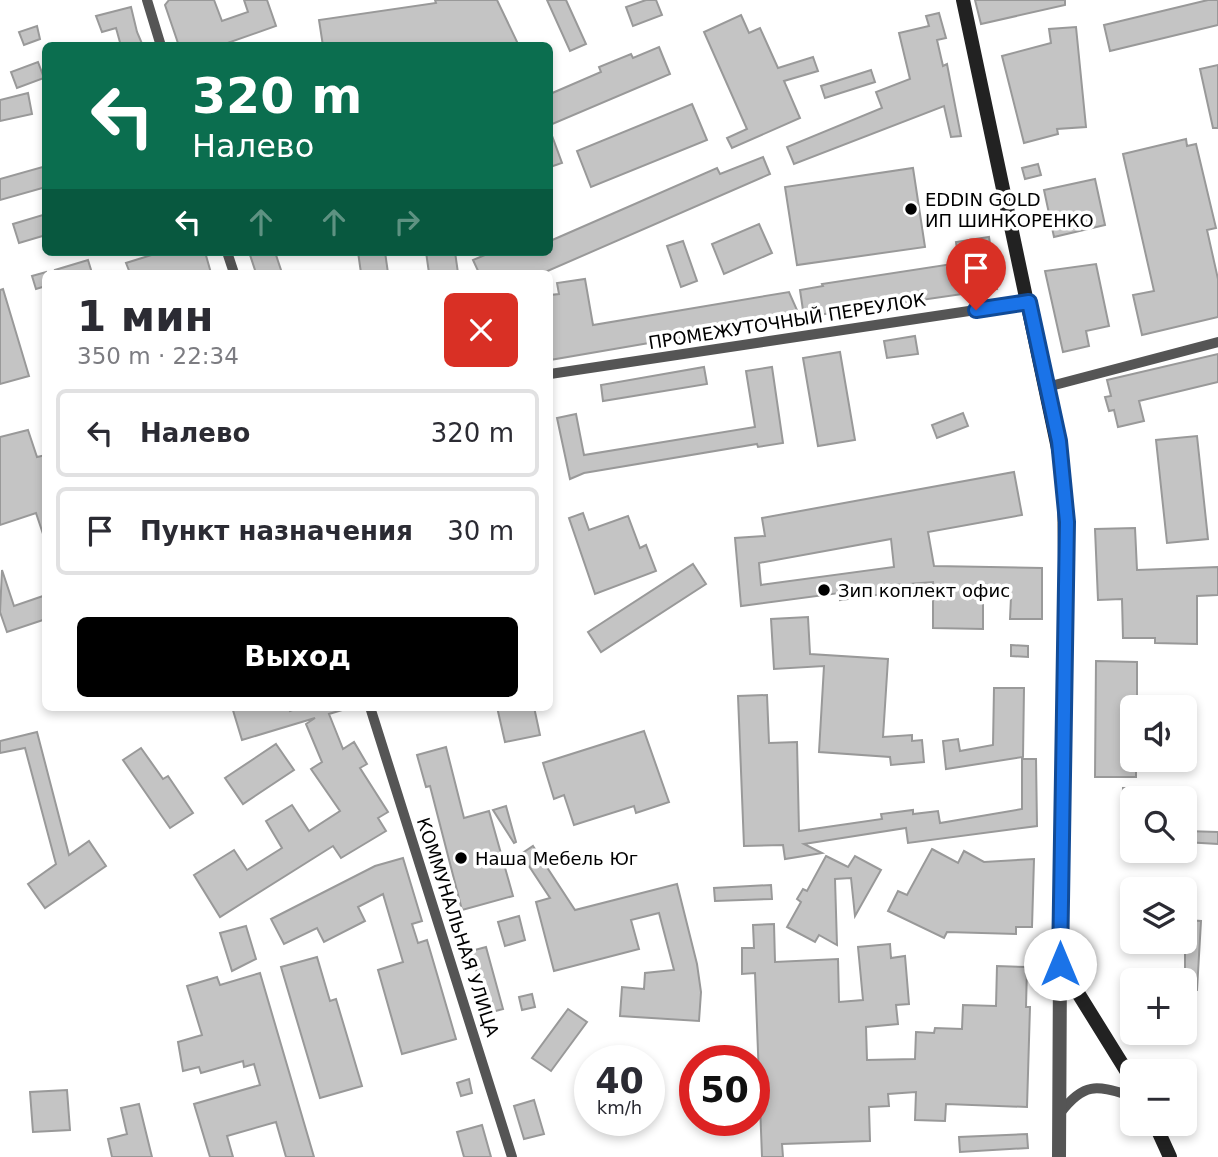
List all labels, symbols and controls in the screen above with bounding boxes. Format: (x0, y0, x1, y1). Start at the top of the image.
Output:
text: 320 m (192, 68, 362, 125)
icon: left (77, 70, 168, 161)
text: Налево (192, 127, 314, 165)
place label: EDDIN GOLD ИП ШИНКОРЕНКО (925, 189, 1094, 231)
marker: EDDIN GOLD ИП ШИНКОРЕНКО (903, 201, 919, 217)
icon: left (169, 203, 207, 241)
icon: ahead (242, 203, 280, 241)
icon: ahead (315, 203, 353, 241)
icon: right (388, 203, 426, 241)
pin (946, 238, 1006, 310)
icon: arrive (957, 249, 995, 287)
street label: ПРОМЕЖУТОЧНЫЙ ПЕРЕУЛОК (647, 289, 927, 353)
text: 1 мин (77, 292, 214, 341)
button: close (444, 293, 518, 367)
text: 350 m · 22:34 (77, 343, 239, 369)
icon: left (81, 414, 119, 452)
text: Налево (140, 418, 250, 448)
text: 320 m (431, 418, 514, 448)
icon: arrive (81, 512, 119, 550)
text: Пункт назначения (140, 516, 413, 546)
text: 30 m (447, 516, 514, 546)
place label: Зип коплект офис (838, 580, 1010, 601)
marker: Зип коплект офис (816, 582, 832, 598)
button: Выход (77, 617, 518, 697)
map controls (1120, 695, 1197, 1136)
button: sound (1120, 695, 1197, 772)
button: search (1120, 786, 1197, 863)
street label: КОММУНАЛЬНАЯ УЛИЦА (413, 815, 504, 1040)
place label: Наша Мебель Юг (475, 848, 638, 869)
marker: Наша Мебель Юг (453, 850, 469, 866)
button: layers (1120, 877, 1197, 954)
position arrow (1023, 927, 1097, 1001)
button: + (1120, 968, 1197, 1045)
speed limit sign: 50 (679, 1045, 770, 1136)
button: − (1120, 1059, 1197, 1136)
text: 40 (595, 1061, 644, 1101)
text: km/h (597, 1097, 642, 1118)

